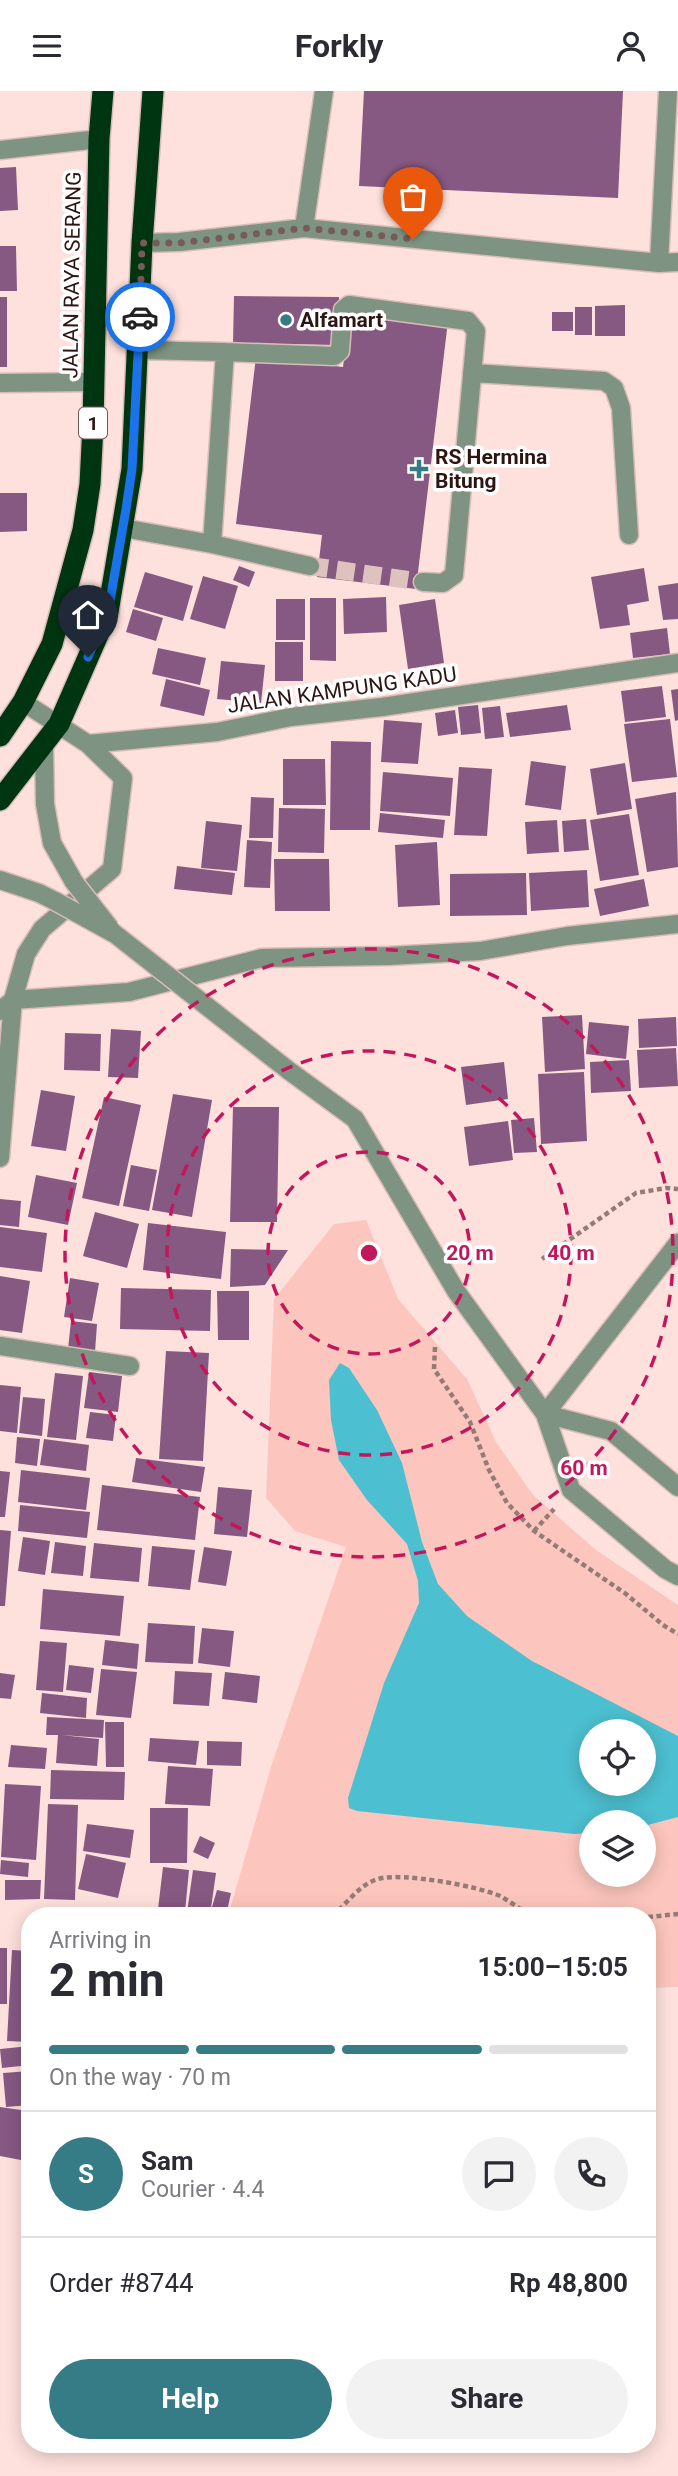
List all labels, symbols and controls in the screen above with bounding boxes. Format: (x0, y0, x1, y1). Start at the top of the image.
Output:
icon: menu (28, 27, 66, 65)
text: Forkly (295, 27, 383, 65)
icon: person (612, 27, 650, 65)
pin (383, 167, 443, 239)
street label: JALAN RAYA SERANG (58, 171, 86, 379)
icon: bag (394, 178, 432, 216)
courier (105, 282, 175, 352)
icon: car (121, 298, 159, 336)
place label: Alfamart (300, 308, 383, 332)
marker: Alfamart (278, 312, 294, 328)
road number: 1 (79, 407, 107, 439)
place label: RS Hermina Bitung (435, 445, 547, 493)
marker: RS Hermina Bitung (409, 459, 429, 479)
pin (58, 585, 118, 657)
icon: home (69, 596, 107, 634)
street label: JALAN KAMPUNG KADU (226, 662, 458, 718)
centre of rings (357, 1241, 381, 1265)
text: 20 m (446, 1241, 494, 1265)
text: 40 m (547, 1241, 595, 1265)
text: 60 m (560, 1456, 608, 1480)
map controls (579, 1719, 656, 1887)
button: locate (579, 1719, 656, 1796)
button: layers (579, 1810, 656, 1887)
text: Arriving in (49, 1927, 152, 1954)
text: 15:00–15:05 (478, 1952, 628, 1982)
text: 2 min (49, 1953, 165, 2007)
text: On the way · 70 m (49, 2064, 231, 2091)
button: chat (462, 2137, 536, 2211)
button: phone (554, 2137, 628, 2211)
text: Sam (141, 2146, 193, 2176)
text: S (78, 2159, 94, 2189)
text: Courier · 4.4 (141, 2176, 264, 2203)
text: Order #8744 (49, 2268, 194, 2298)
text: Rp 48,800 (509, 2268, 628, 2298)
button: Help (49, 2359, 332, 2439)
button: Share (346, 2359, 628, 2439)

